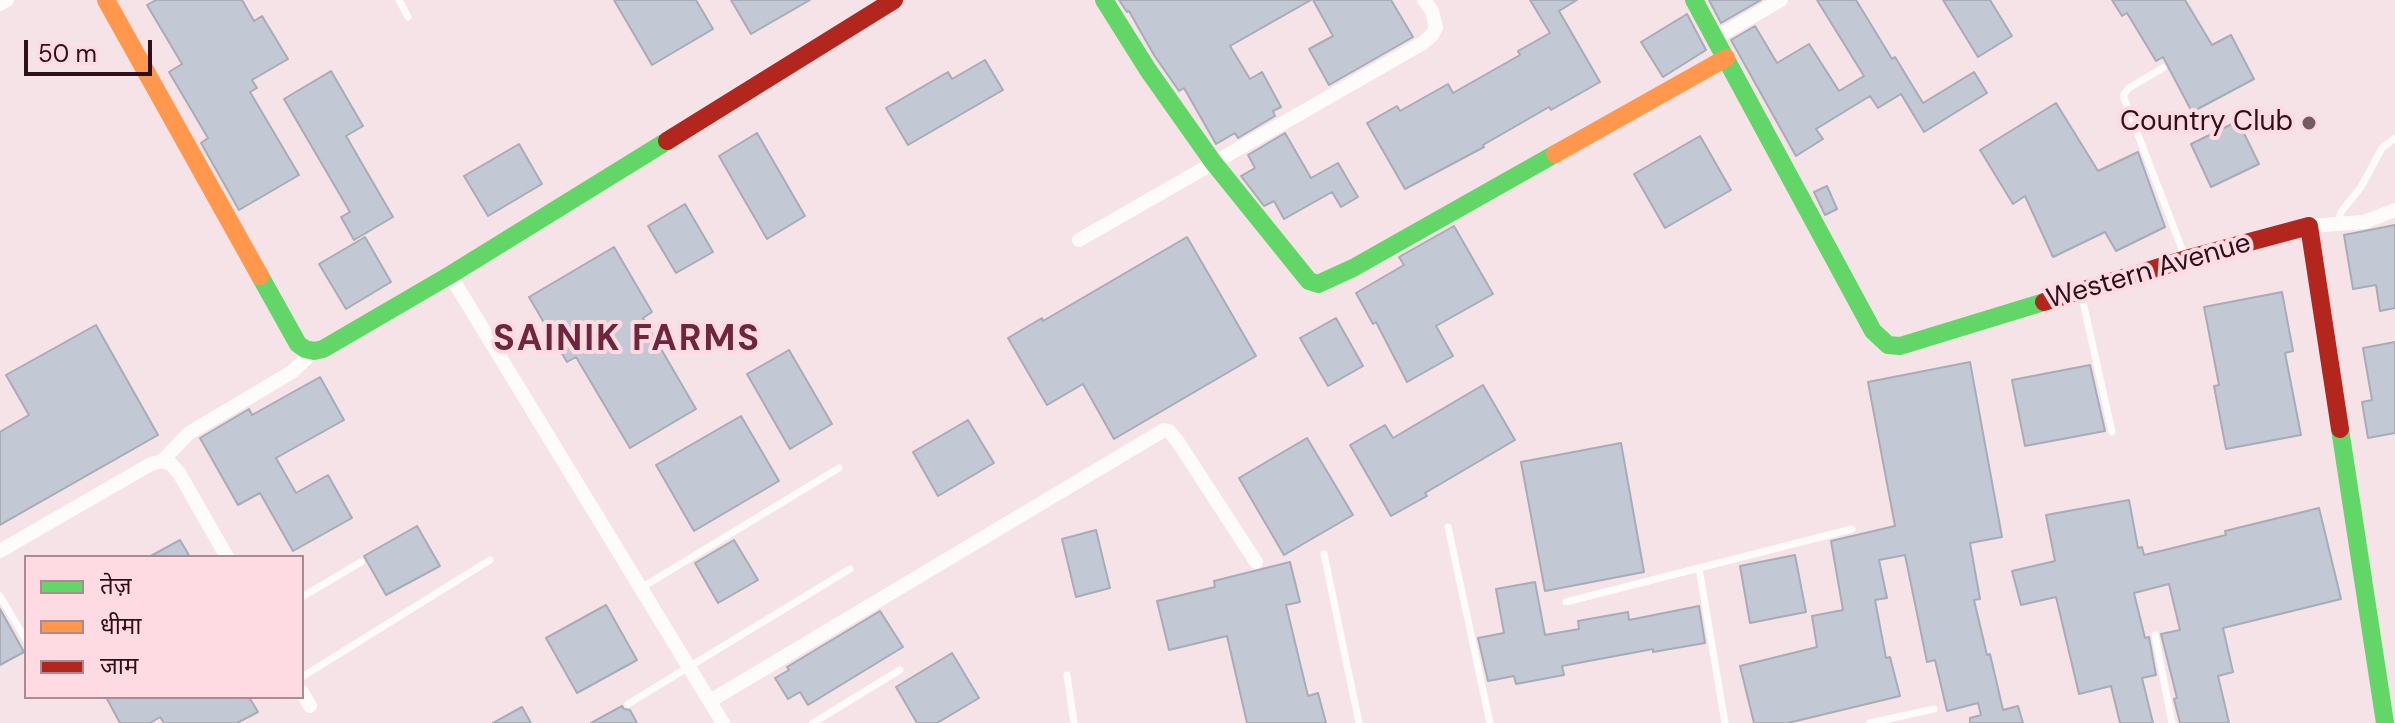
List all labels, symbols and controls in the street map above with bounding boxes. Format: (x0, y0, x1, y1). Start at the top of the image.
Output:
scale bar (28, 24, 156, 74)
text: 50 m (38, 38, 97, 69)
place label: Country Club (2120, 106, 2293, 140)
marker: Country Club (2300, 114, 2318, 132)
street label: Western Avenue (2043, 227, 2255, 317)
district label: SAINIK FARMS (493, 319, 761, 363)
legend (24, 555, 304, 699)
text: तेज़ (100, 570, 132, 601)
text: धीमा (100, 610, 142, 641)
text: जाम (100, 650, 138, 681)

